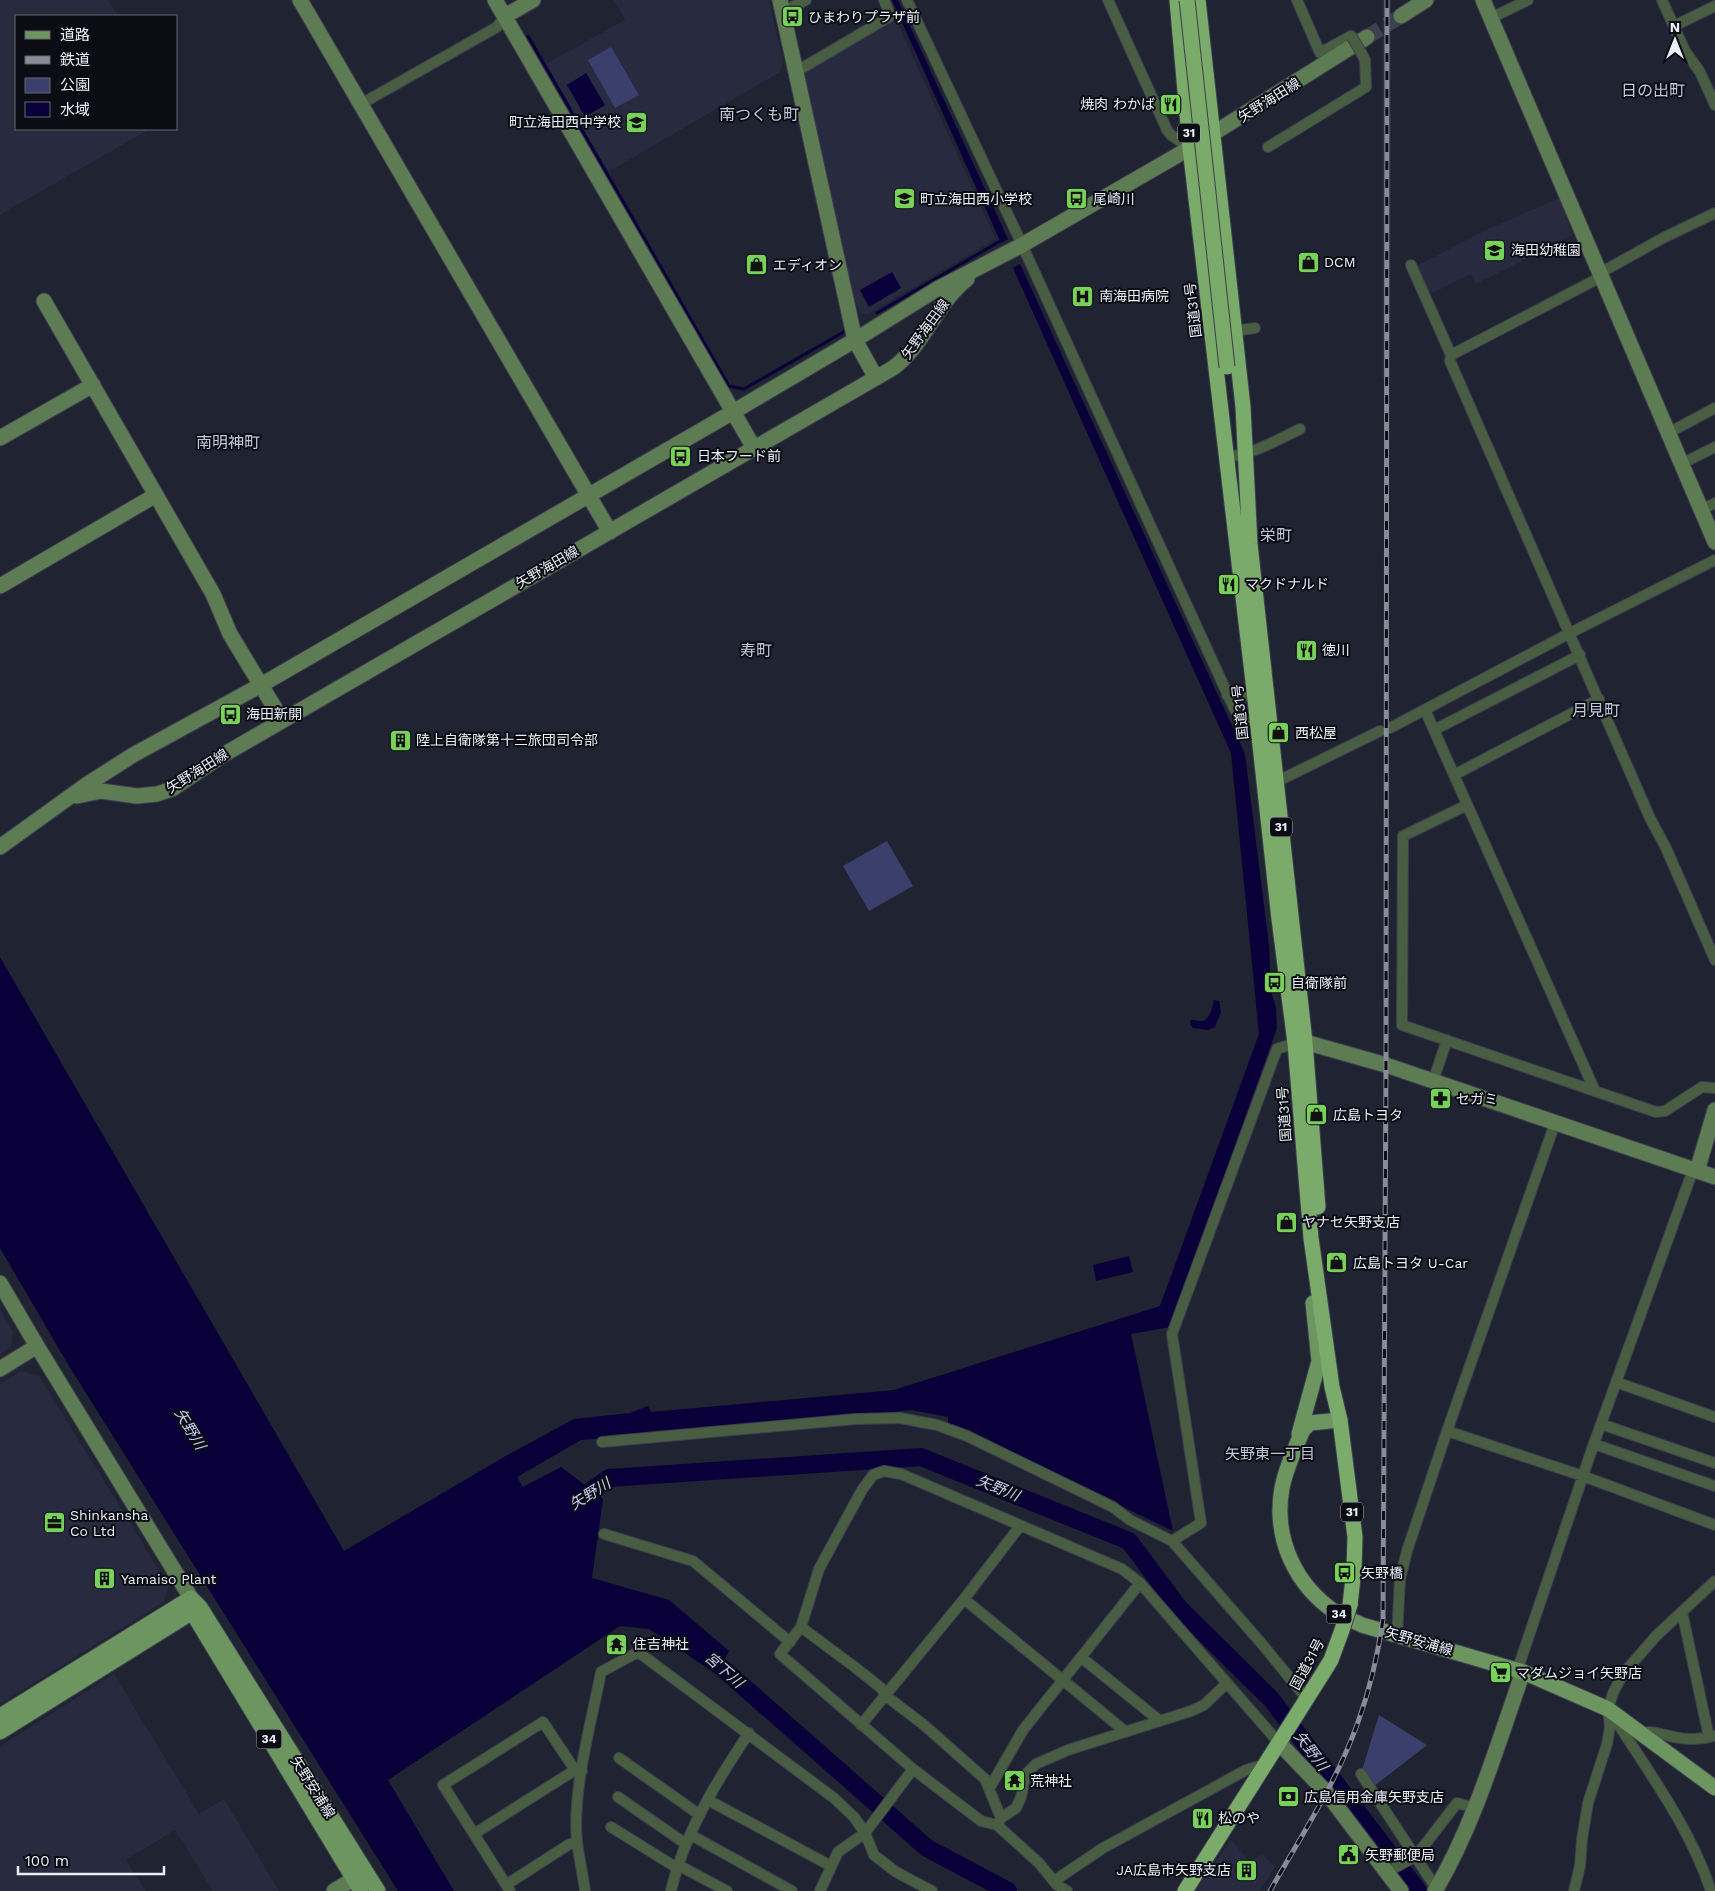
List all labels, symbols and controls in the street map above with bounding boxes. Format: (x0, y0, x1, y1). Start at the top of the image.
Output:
bus stop icon: ひまわりプラザ前 (780, 5, 804, 29)
place label: ひまわりプラザ前 (808, 9, 920, 25)
legend (15, 15, 178, 130)
north arrow (1650, 15, 1700, 65)
text: N (1670, 19, 1680, 35)
text: 道路 (60, 26, 90, 44)
text: 鉄道 (60, 51, 90, 69)
street label: 矢野海田線 (1235, 75, 1303, 125)
text: 公園 (60, 76, 90, 94)
district label: 日の出町 (1621, 81, 1685, 100)
restaurant icon: 焼肉 わかば (1159, 92, 1183, 116)
place label: 焼肉 わかば (1080, 96, 1155, 112)
text: 水域 (60, 101, 90, 119)
district label: 南つくも町 (719, 105, 799, 124)
school or university icon: 町立海田西中学校 (625, 110, 649, 134)
place label: 町立海田西中学校 (509, 114, 621, 130)
road number: 31 (1178, 124, 1200, 142)
school or university icon: 町立海田西小学校 (892, 187, 916, 211)
bus stop icon: 尾崎川 (1065, 187, 1089, 211)
place label: 町立海田西小学校 (920, 191, 1032, 207)
place label: 尾崎川 (1093, 191, 1135, 207)
school or university icon: 海田幼稚園 (1483, 238, 1507, 262)
place label: 海田幼稚園 (1511, 242, 1581, 258)
shop icon: DCM (1296, 250, 1320, 274)
shop icon: エディオン (745, 253, 769, 277)
place label: DCM (1324, 254, 1356, 270)
place label: エディオン (773, 257, 842, 273)
street label: 国道31号 (1182, 281, 1204, 339)
hospital icon: 南海田病院 (1071, 284, 1095, 308)
place label: 南海田病院 (1099, 288, 1169, 304)
street label: 矢野海田線 (898, 296, 952, 362)
district label: 南明神町 (196, 433, 260, 452)
bus stop icon: 日本フード前 (669, 444, 693, 468)
place label: 日本フード前 (697, 448, 781, 464)
district label: 栄町 (1260, 526, 1292, 545)
street label: 矢野海田線 (513, 543, 581, 591)
restaurant icon: マクドナルド (1217, 572, 1241, 596)
place label: マクドナルド (1245, 576, 1329, 592)
restaurant icon: 徳川 (1294, 638, 1318, 662)
district label: 寿町 (740, 641, 772, 660)
place label: 徳川 (1322, 642, 1350, 658)
street label: 国道31号 (1229, 684, 1251, 740)
district label: 月見町 (1572, 701, 1620, 720)
bus stop icon: 海田新開 (218, 702, 242, 726)
place label: 海田新開 (246, 706, 302, 722)
shop icon: 西松屋 (1267, 721, 1291, 745)
place label: 西松屋 (1295, 725, 1337, 741)
building icon: 陸上自衛隊第十三旅団司令部 (388, 728, 412, 752)
place label: 陸上自衛隊第十三旅団司令部 (416, 732, 598, 748)
street label: 矢野海田線 (163, 746, 231, 796)
road number: 31 (1270, 818, 1292, 836)
bus stop icon: 自衛隊前 (1263, 971, 1287, 995)
place label: 自衛隊前 (1291, 975, 1347, 991)
street label: 国道31号 (1274, 1086, 1294, 1142)
pharmacy icon: セガミ (1428, 1087, 1452, 1111)
place label: セガミ (1456, 1091, 1498, 1107)
shop icon: 広島トヨタ (1305, 1103, 1329, 1127)
place label: 広島トヨタ (1333, 1107, 1403, 1123)
shop icon: ヤナセ矢野支店 (1274, 1210, 1298, 1234)
place label: ヤナセ矢野支店 (1302, 1214, 1400, 1230)
shop icon: 広島トヨタ U-Car (1325, 1251, 1349, 1275)
place label: 広島トヨタ U-Car (1353, 1255, 1468, 1271)
water label: 矢野川 (171, 1405, 210, 1455)
district label: 矢野東一丁目 (1225, 1445, 1315, 1463)
water label: 矢野川 (974, 1471, 1024, 1506)
water label: 矢野川 (566, 1473, 616, 1514)
road number: 31 (1341, 1502, 1363, 1521)
place label: Shinkansha Co Ltd (70, 1507, 148, 1539)
office icon: Shinkansha Co Ltd (42, 1511, 66, 1535)
bus stop icon: 矢野橋 (1333, 1561, 1357, 1585)
place label: 矢野橋 (1361, 1565, 1403, 1581)
building icon: Yamaiso Plant (93, 1567, 117, 1591)
place label: Yamaiso Plant (121, 1571, 217, 1587)
road number: 34 (1326, 1605, 1352, 1624)
street label: 矢野安浦線 (1383, 1624, 1455, 1658)
temple icon: 住吉神社 (605, 1632, 629, 1656)
place label: 住吉神社 (633, 1636, 689, 1652)
street label: 国道31号 (1287, 1636, 1327, 1692)
water label: 宮下川 (701, 1648, 748, 1693)
supermarket icon: マダムジョイ矢野店 (1488, 1661, 1512, 1685)
place label: マダムジョイ矢野店 (1516, 1665, 1642, 1681)
water label: 矢野川 (1290, 1728, 1333, 1776)
road number: 34 (256, 1730, 282, 1748)
street label: 矢野安浦線 (288, 1753, 338, 1821)
temple icon: 荒神社 (1002, 1769, 1026, 1793)
place label: 荒神社 (1030, 1773, 1072, 1789)
bank icon: 広島信用金庫矢野支店 (1276, 1785, 1300, 1809)
place label: 広島信用金庫矢野支店 (1304, 1789, 1444, 1805)
restaurant icon: 松のや (1190, 1806, 1214, 1830)
place label: 松のや (1218, 1810, 1260, 1826)
public building icon: 矢野郵便局 (1337, 1843, 1361, 1867)
scale bar (18, 1844, 164, 1876)
place label: 矢野郵便局 (1365, 1847, 1435, 1863)
text: 100 m (25, 1852, 69, 1870)
building icon: JA広島市矢野支店 (1235, 1858, 1259, 1882)
place label: JA広島市矢野支店 (1116, 1862, 1231, 1878)

